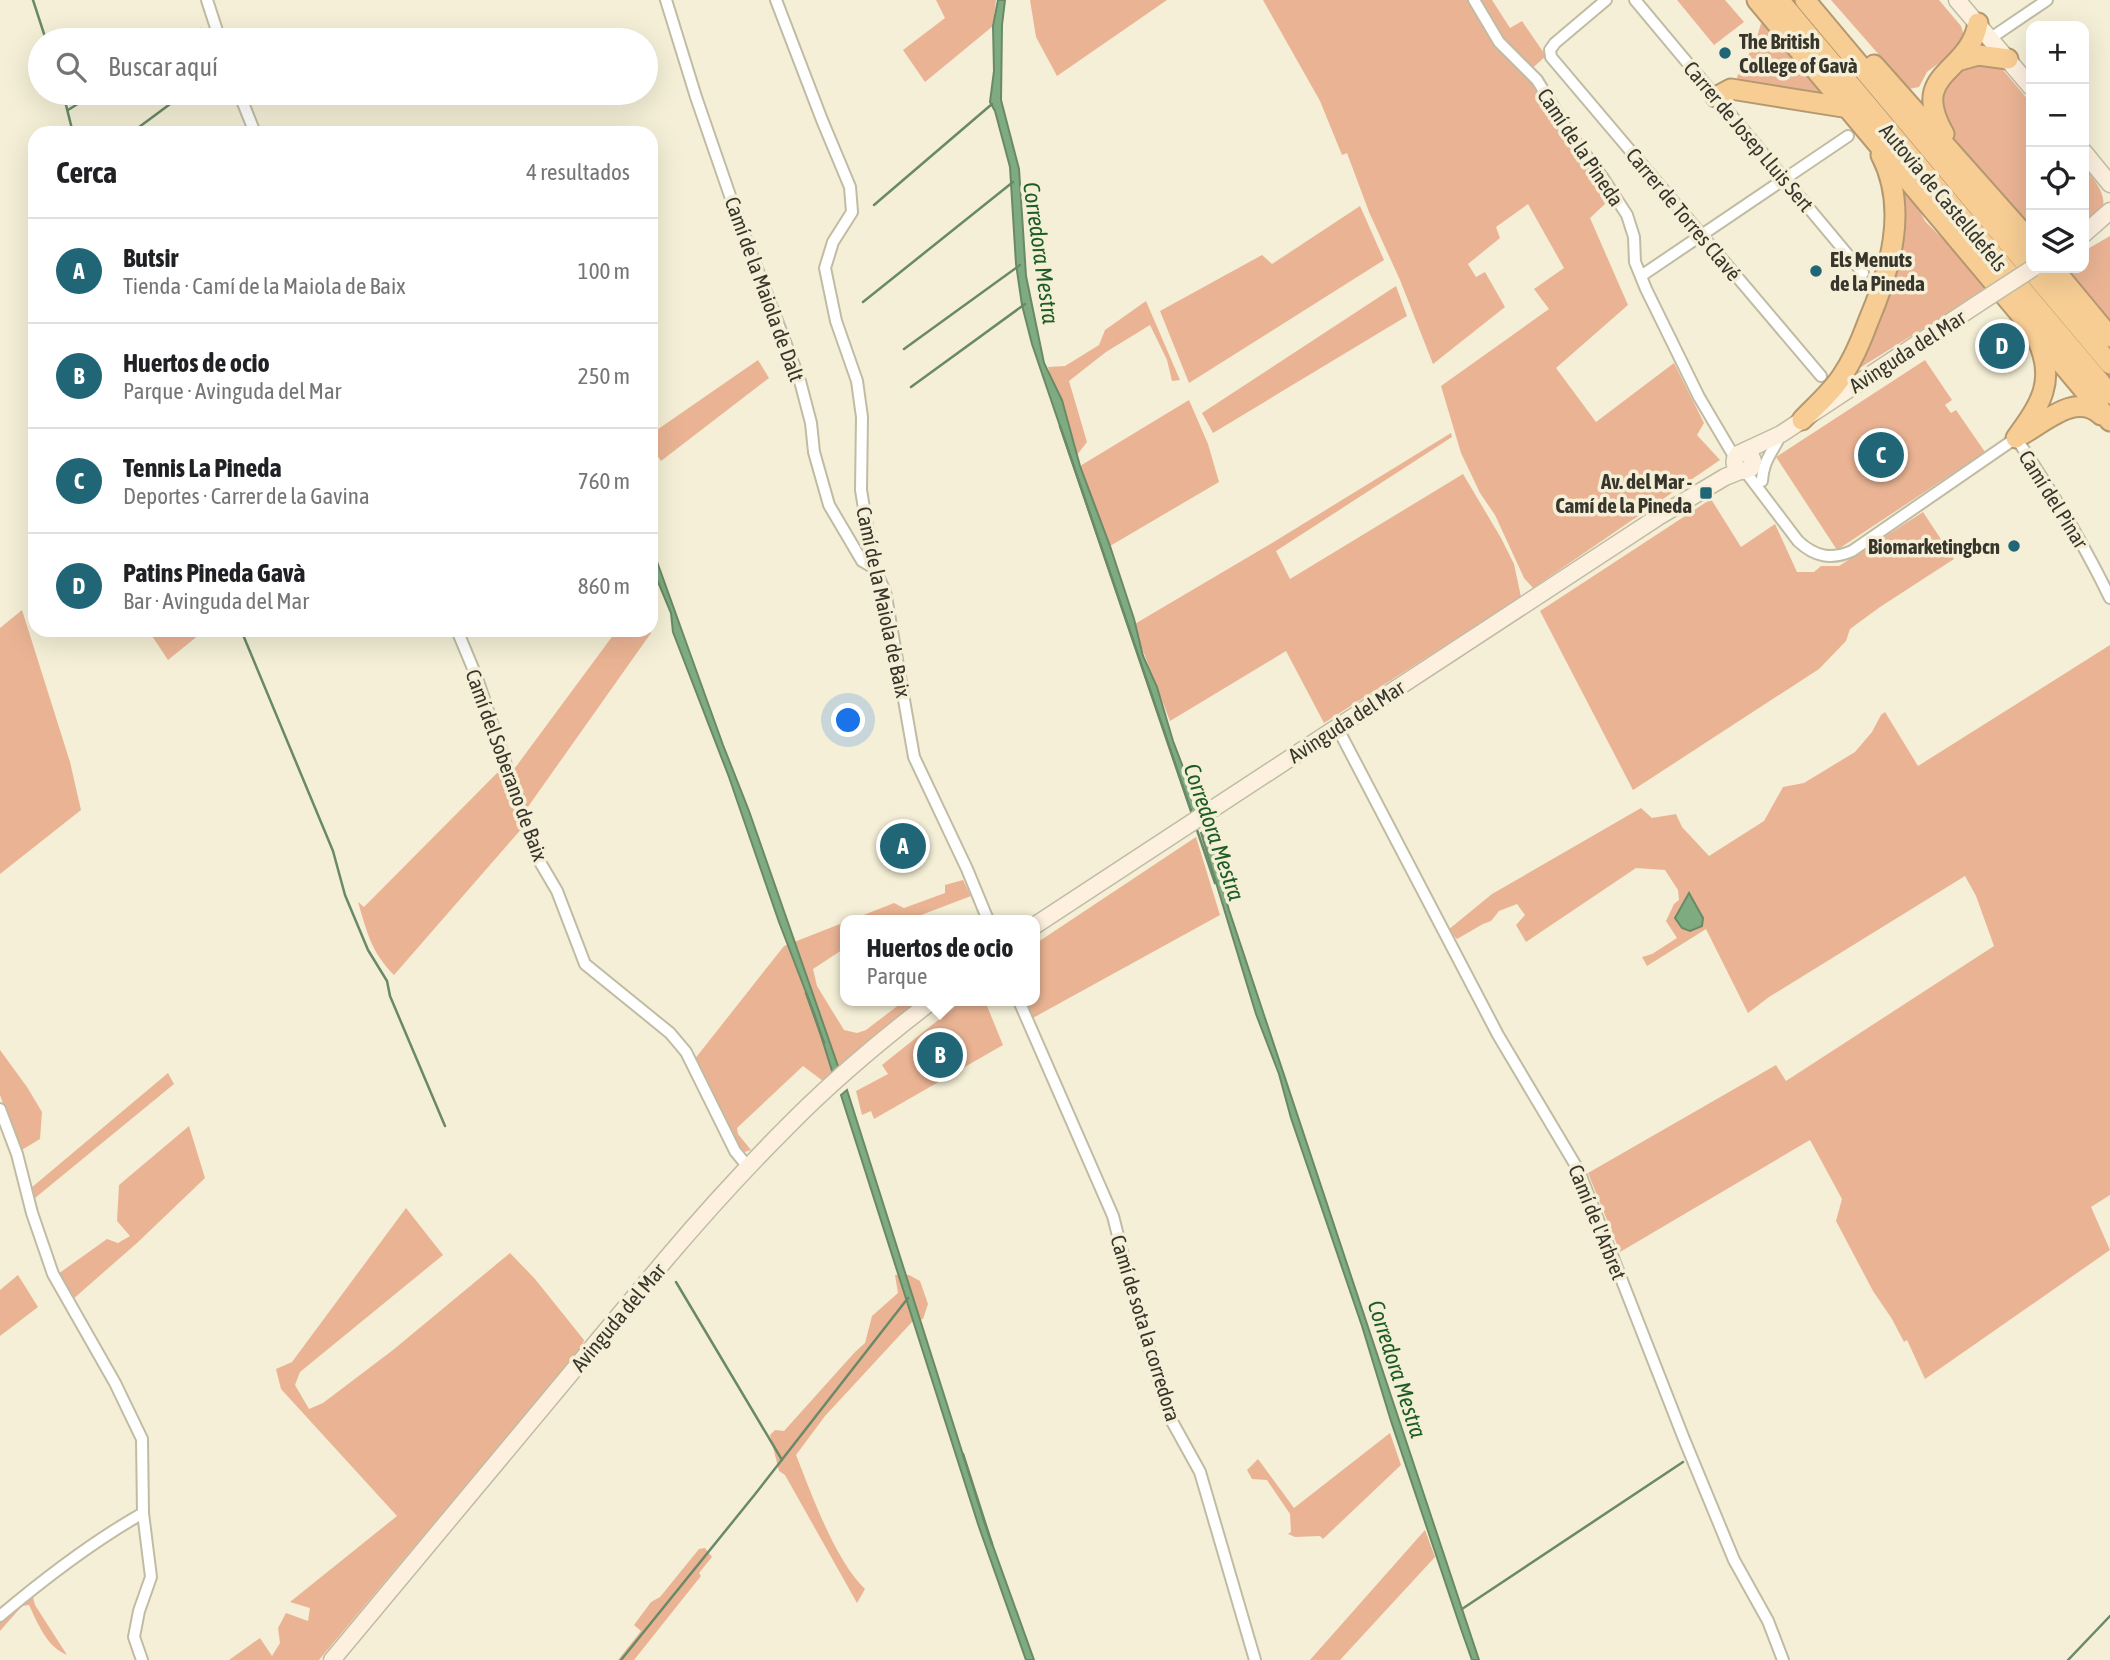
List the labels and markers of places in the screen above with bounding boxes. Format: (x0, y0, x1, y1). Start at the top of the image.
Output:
place label: The British College of Gavà (1739, 29, 1858, 77)
marker: The British College of Gavà (1717, 45, 1733, 61)
place label: Els Menuts de la Pineda (1830, 247, 1925, 295)
marker: Els Menuts de la Pineda (1808, 263, 1824, 279)
pin: D (1979, 320, 2025, 372)
pin: C (1858, 429, 1904, 481)
place label: Av. del Mar - Camí de la Pineda (1555, 469, 1692, 517)
marker: Av. del Mar - Camí de la Pineda (1698, 485, 1714, 501)
place label: Biomarketingbcn (1868, 534, 2000, 558)
marker: Biomarketingbcn (2006, 538, 2022, 554)
pin: A (880, 820, 926, 872)
pin: B (917, 1029, 963, 1081)

